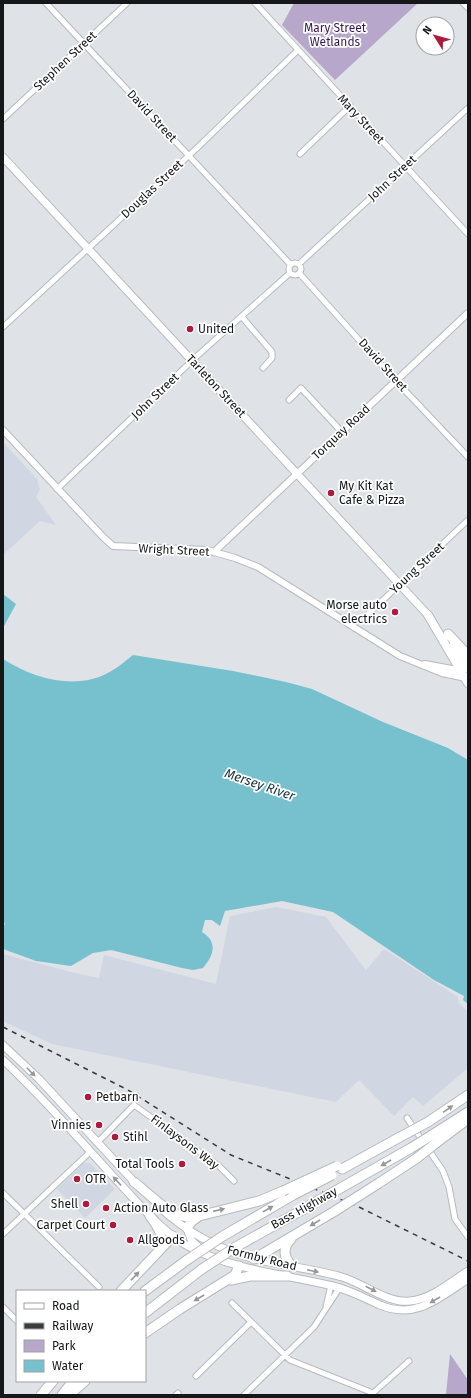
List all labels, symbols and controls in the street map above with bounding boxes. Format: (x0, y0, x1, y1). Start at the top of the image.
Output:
north arrow (415, 16, 455, 56)
park label: Mary Street Wetlands (304, 21, 367, 49)
text: N (420, 23, 435, 37)
street label: Stephen Street (31, 28, 100, 94)
street label: David Street (124, 87, 180, 145)
street label: Mary Street (335, 92, 388, 147)
street label: John Street (365, 152, 419, 204)
street label: Douglas Street (118, 156, 186, 221)
place label: United (198, 322, 234, 336)
marker: United (185, 324, 195, 334)
street label: David Street (356, 336, 411, 395)
street label: Tarleton Street (183, 352, 249, 421)
street label: John Street (128, 369, 182, 422)
street label: Torquay Road (309, 402, 373, 462)
place label: My Kit Kat Cafe & Pizza (339, 479, 405, 507)
marker: My Kit Kat Cafe & Pizza (326, 488, 336, 498)
street label: Young Street (387, 539, 447, 597)
street label: Wright Street (138, 541, 211, 559)
place label: Morse auto electrics (326, 598, 387, 626)
marker: Morse auto electrics (390, 607, 400, 617)
water label: Mersey River (223, 765, 298, 804)
one-way arrow (26, 1067, 36, 1077)
place label: Petbarn (96, 1090, 139, 1104)
marker: Petbarn (83, 1092, 93, 1102)
one-way arrow (443, 1105, 453, 1113)
street label: Finlaysons Way (148, 1112, 222, 1172)
place label: Vinnies (51, 1118, 91, 1132)
marker: Vinnies (94, 1120, 104, 1130)
place label: Stihl (123, 1130, 148, 1144)
marker: Stihl (110, 1132, 120, 1142)
place label: Total Tools (115, 1157, 174, 1171)
marker: Total Tools (177, 1159, 187, 1169)
one-way arrow (380, 1160, 392, 1167)
place label: OTR (85, 1172, 106, 1186)
marker: OTR (72, 1174, 82, 1184)
one-way arrow (113, 1176, 122, 1186)
street label: Bass Highway (268, 1184, 340, 1232)
place label: Shell (51, 1197, 78, 1211)
marker: Shell (81, 1199, 91, 1209)
place label: Action Auto Glass (114, 1201, 209, 1215)
marker: Action Auto Glass (101, 1203, 111, 1213)
one-way arrow (262, 1205, 274, 1212)
one-way arrow (213, 1207, 226, 1213)
place label: Carpet Court (37, 1218, 106, 1232)
one-way arrow (310, 1219, 320, 1227)
marker: Carpet Court (108, 1220, 118, 1230)
place label: Allgoods (138, 1233, 185, 1247)
marker: Allgoods (125, 1235, 135, 1245)
street label: Formby Road (226, 1243, 298, 1273)
one-way arrow (307, 1268, 319, 1274)
one-way arrow (130, 1271, 140, 1281)
one-way arrow (365, 1286, 376, 1292)
legend (16, 1290, 146, 1382)
one-way arrow (193, 1294, 204, 1301)
one-way arrow (429, 1297, 441, 1304)
text: Road (52, 1299, 80, 1313)
text: Railway (52, 1319, 93, 1333)
text: Park (52, 1339, 76, 1353)
text: Water (52, 1359, 84, 1373)

